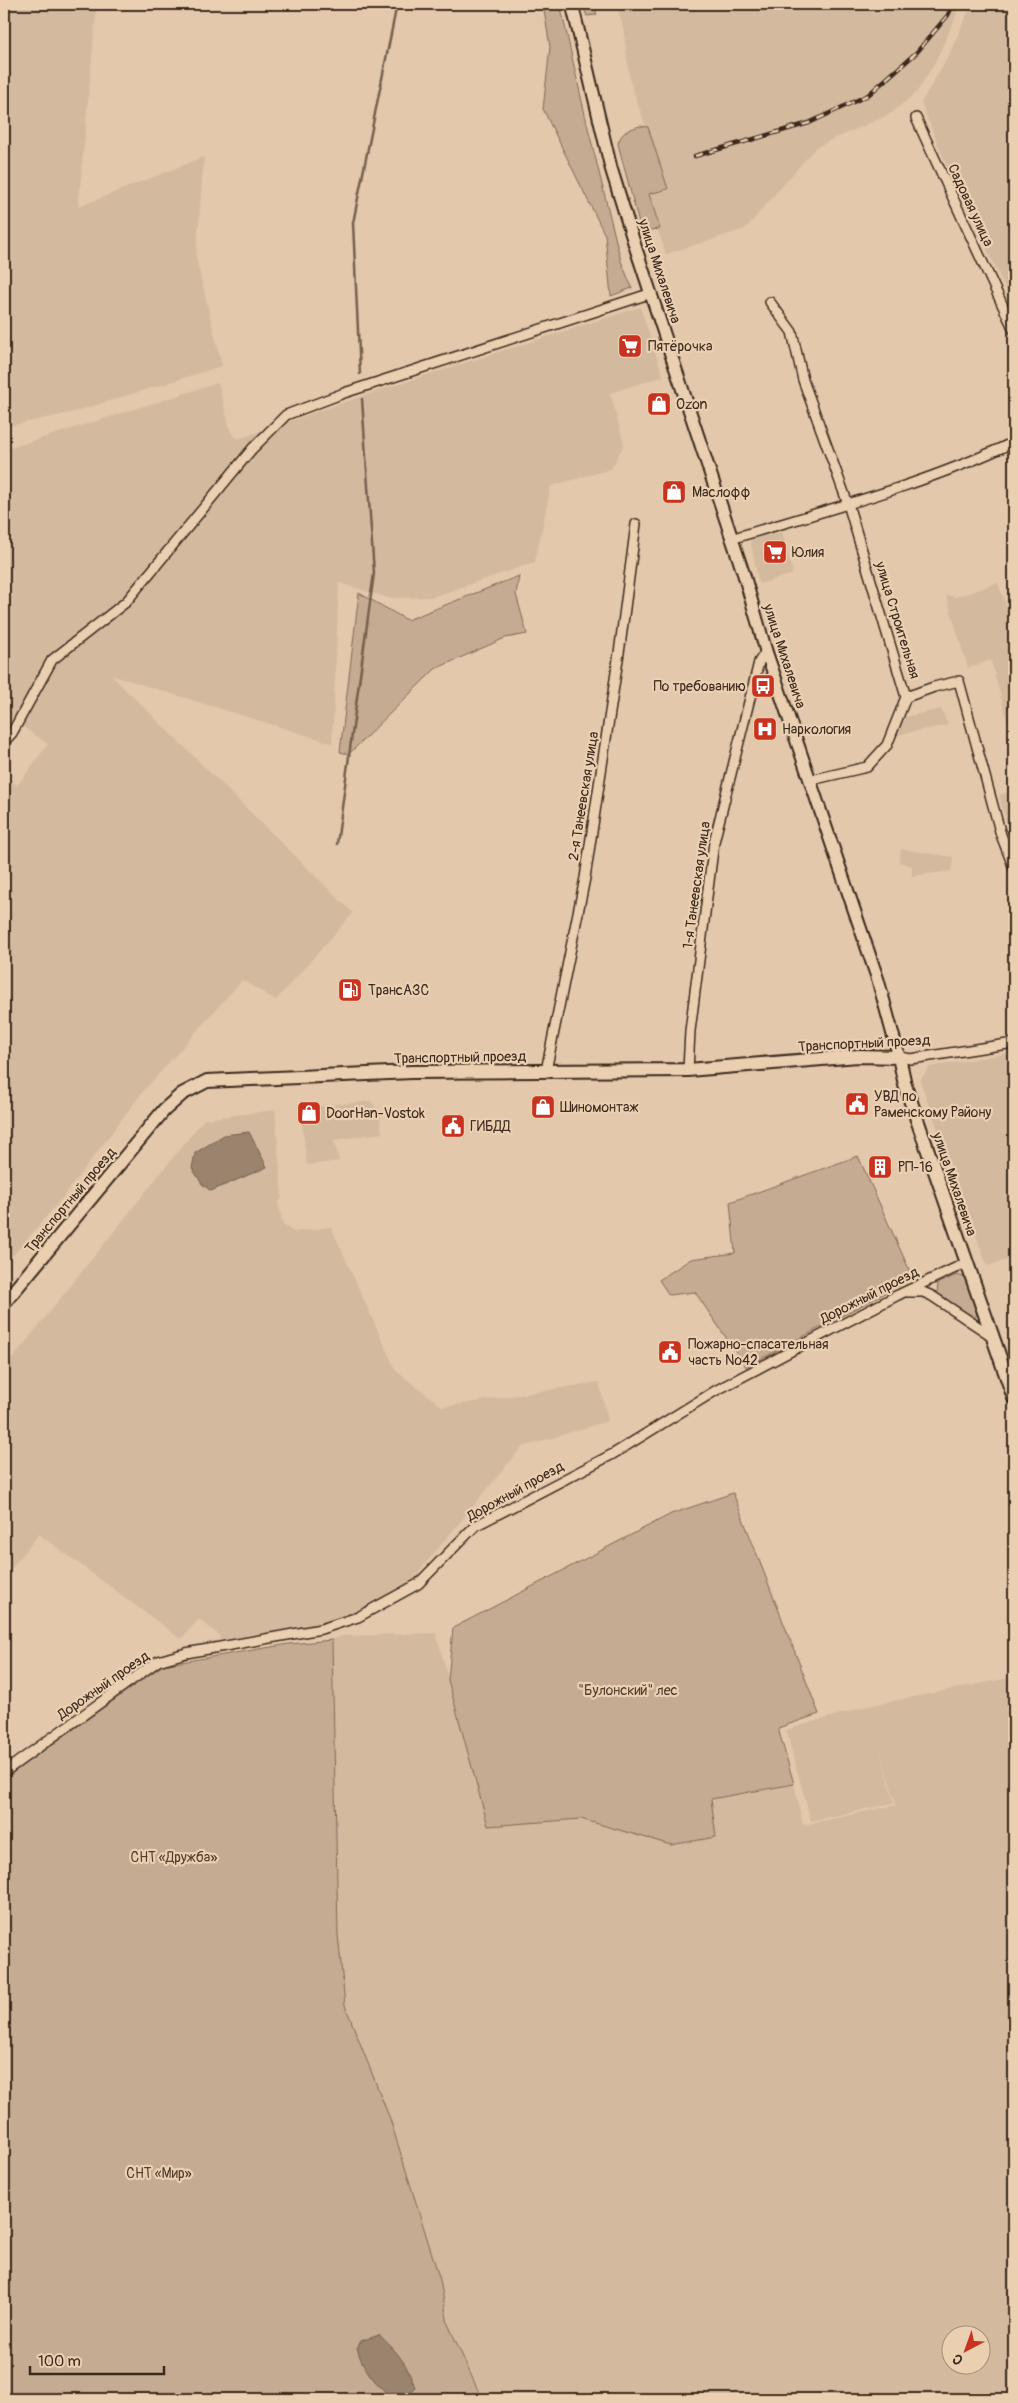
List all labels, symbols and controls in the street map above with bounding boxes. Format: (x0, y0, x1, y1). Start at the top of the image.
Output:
street label: Садовая улица (944, 161, 997, 249)
street label: улица Михалевича (634, 216, 684, 325)
supermarket icon: Пятёрочка (617, 333, 643, 359)
place label: Пятёрочка (648, 338, 712, 355)
shop icon: Ozon (646, 391, 672, 417)
place label: Ozon (676, 396, 708, 413)
shop icon: Маслофф (661, 479, 687, 505)
place label: Маслофф (692, 484, 750, 501)
supermarket icon: Юлия (762, 539, 788, 565)
place label: Юлия (792, 544, 824, 561)
street label: улица Строительная (871, 559, 923, 681)
street label: улица Михалевича (759, 601, 809, 710)
bus stop icon: По требованию (750, 673, 776, 699)
place label: По требованию (653, 678, 746, 695)
hospital icon: Наркология (752, 716, 778, 742)
place label: Наркология (782, 721, 851, 738)
street label: 2-я Танеевская улица (565, 730, 602, 862)
street label: 1-я Танеевская улица (679, 820, 714, 950)
fuel station icon: ТрансАЗС (337, 977, 363, 1003)
place label: ТрансАЗС (368, 982, 429, 999)
street label: Транспортный проезд (798, 1032, 931, 1055)
street label: Транспортный проезд (394, 1048, 527, 1067)
place label: УВД по Раменскому Району (874, 1088, 991, 1121)
public building icon: УВД по Раменскому Району (844, 1091, 870, 1117)
shop icon: Шиномонтаж (530, 1094, 556, 1120)
place label: Шиномонтаж (560, 1099, 638, 1116)
shop icon: DoorHan-Vostok (296, 1100, 322, 1126)
place label: DoorHan-Vostok (326, 1105, 425, 1122)
public building icon: ГИБДД (440, 1113, 466, 1139)
place label: ГИБДД (470, 1118, 511, 1135)
street label: улица Михалевича (928, 1129, 980, 1238)
street label: Транспортный проезд (21, 1144, 120, 1256)
building icon: РП-16 (867, 1154, 893, 1180)
place label: РП-16 (898, 1159, 933, 1176)
street label: Дорожный проезд (816, 1263, 922, 1328)
place label: Пожарно-спасательная часть №42 (688, 1336, 829, 1369)
public building icon: Пожарно-спасательная часть №42 (657, 1339, 683, 1365)
street label: Дорожный проезд (463, 1458, 567, 1526)
street label: Дорожный проезд (53, 1647, 153, 1724)
park label: "Булонский" лес (578, 1682, 678, 1699)
park label: СНТ «Дружба» (131, 1849, 217, 1866)
park label: СНТ «Мир» (126, 2165, 192, 2182)
north arrow (940, 2326, 990, 2376)
scale bar (30, 2343, 164, 2375)
text: С (949, 2350, 967, 2369)
text: 100 m (38, 2352, 81, 2371)

